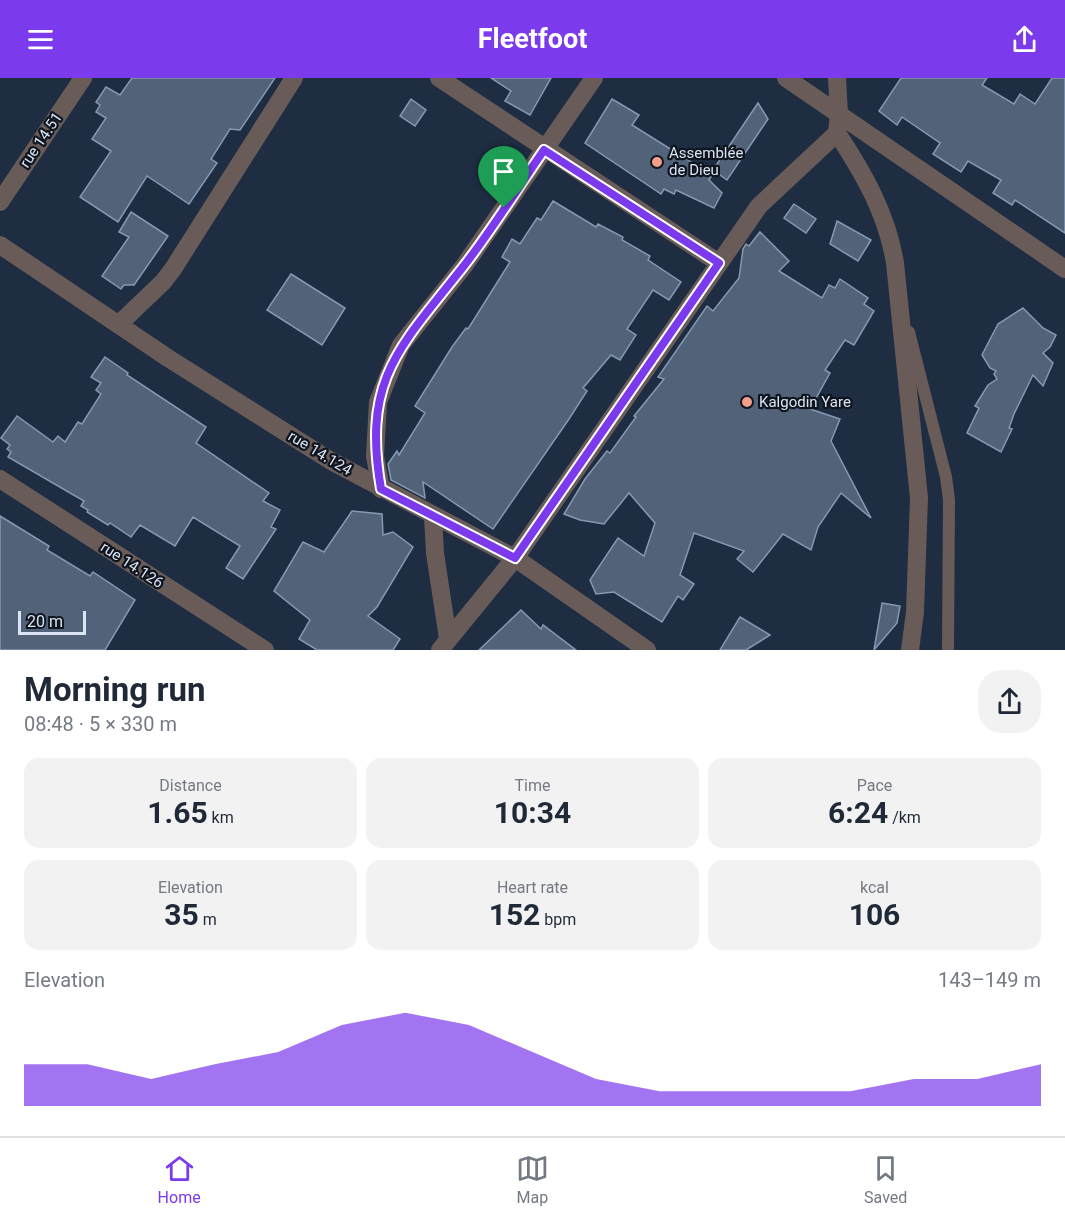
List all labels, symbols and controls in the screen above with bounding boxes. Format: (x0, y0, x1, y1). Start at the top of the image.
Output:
icon: menu (24, 23, 57, 56)
text: Fleetfoot (478, 23, 587, 55)
icon: share (1008, 23, 1041, 56)
street label: rue 14.51 (16, 109, 66, 171)
place label: Assemblée de Dieu (669, 144, 743, 179)
pin (478, 146, 529, 208)
icon: arrive (487, 155, 520, 188)
marker: Assemblée de Dieu (650, 155, 664, 169)
place label: Kalgodin Yare (759, 393, 851, 411)
marker: Kalgodin Yare (740, 395, 754, 409)
street label: rue 14.124 (285, 427, 356, 479)
street label: rue 14.126 (97, 538, 167, 592)
scale bar (18, 608, 86, 636)
text: 20 m (27, 612, 63, 631)
text: Morning run (24, 670, 205, 709)
button: share (978, 670, 1041, 733)
text: 08:48 · 5 × 330 m (24, 712, 177, 736)
text: Distance (159, 776, 222, 795)
text: Time (515, 776, 550, 795)
text: Pace (857, 776, 892, 795)
text: 1.65 (147, 795, 208, 830)
text: 10:34 (494, 795, 571, 830)
text: 6:24 (828, 795, 888, 830)
text: km (208, 808, 234, 827)
text: /km (888, 808, 921, 827)
text: Elevation (158, 878, 223, 897)
text: Heart rate (497, 878, 568, 897)
text: kcal (860, 878, 889, 897)
text: 35 (164, 897, 199, 932)
text: 152 (489, 897, 540, 932)
text: 106 (849, 897, 900, 932)
text: m (199, 910, 217, 929)
text: bpm (540, 910, 576, 929)
text: Elevation (24, 968, 105, 992)
text: 143–149 m (938, 968, 1041, 992)
tab: Home (158, 1152, 201, 1207)
tab: Map (516, 1152, 549, 1207)
tab: Saved (864, 1152, 907, 1207)

